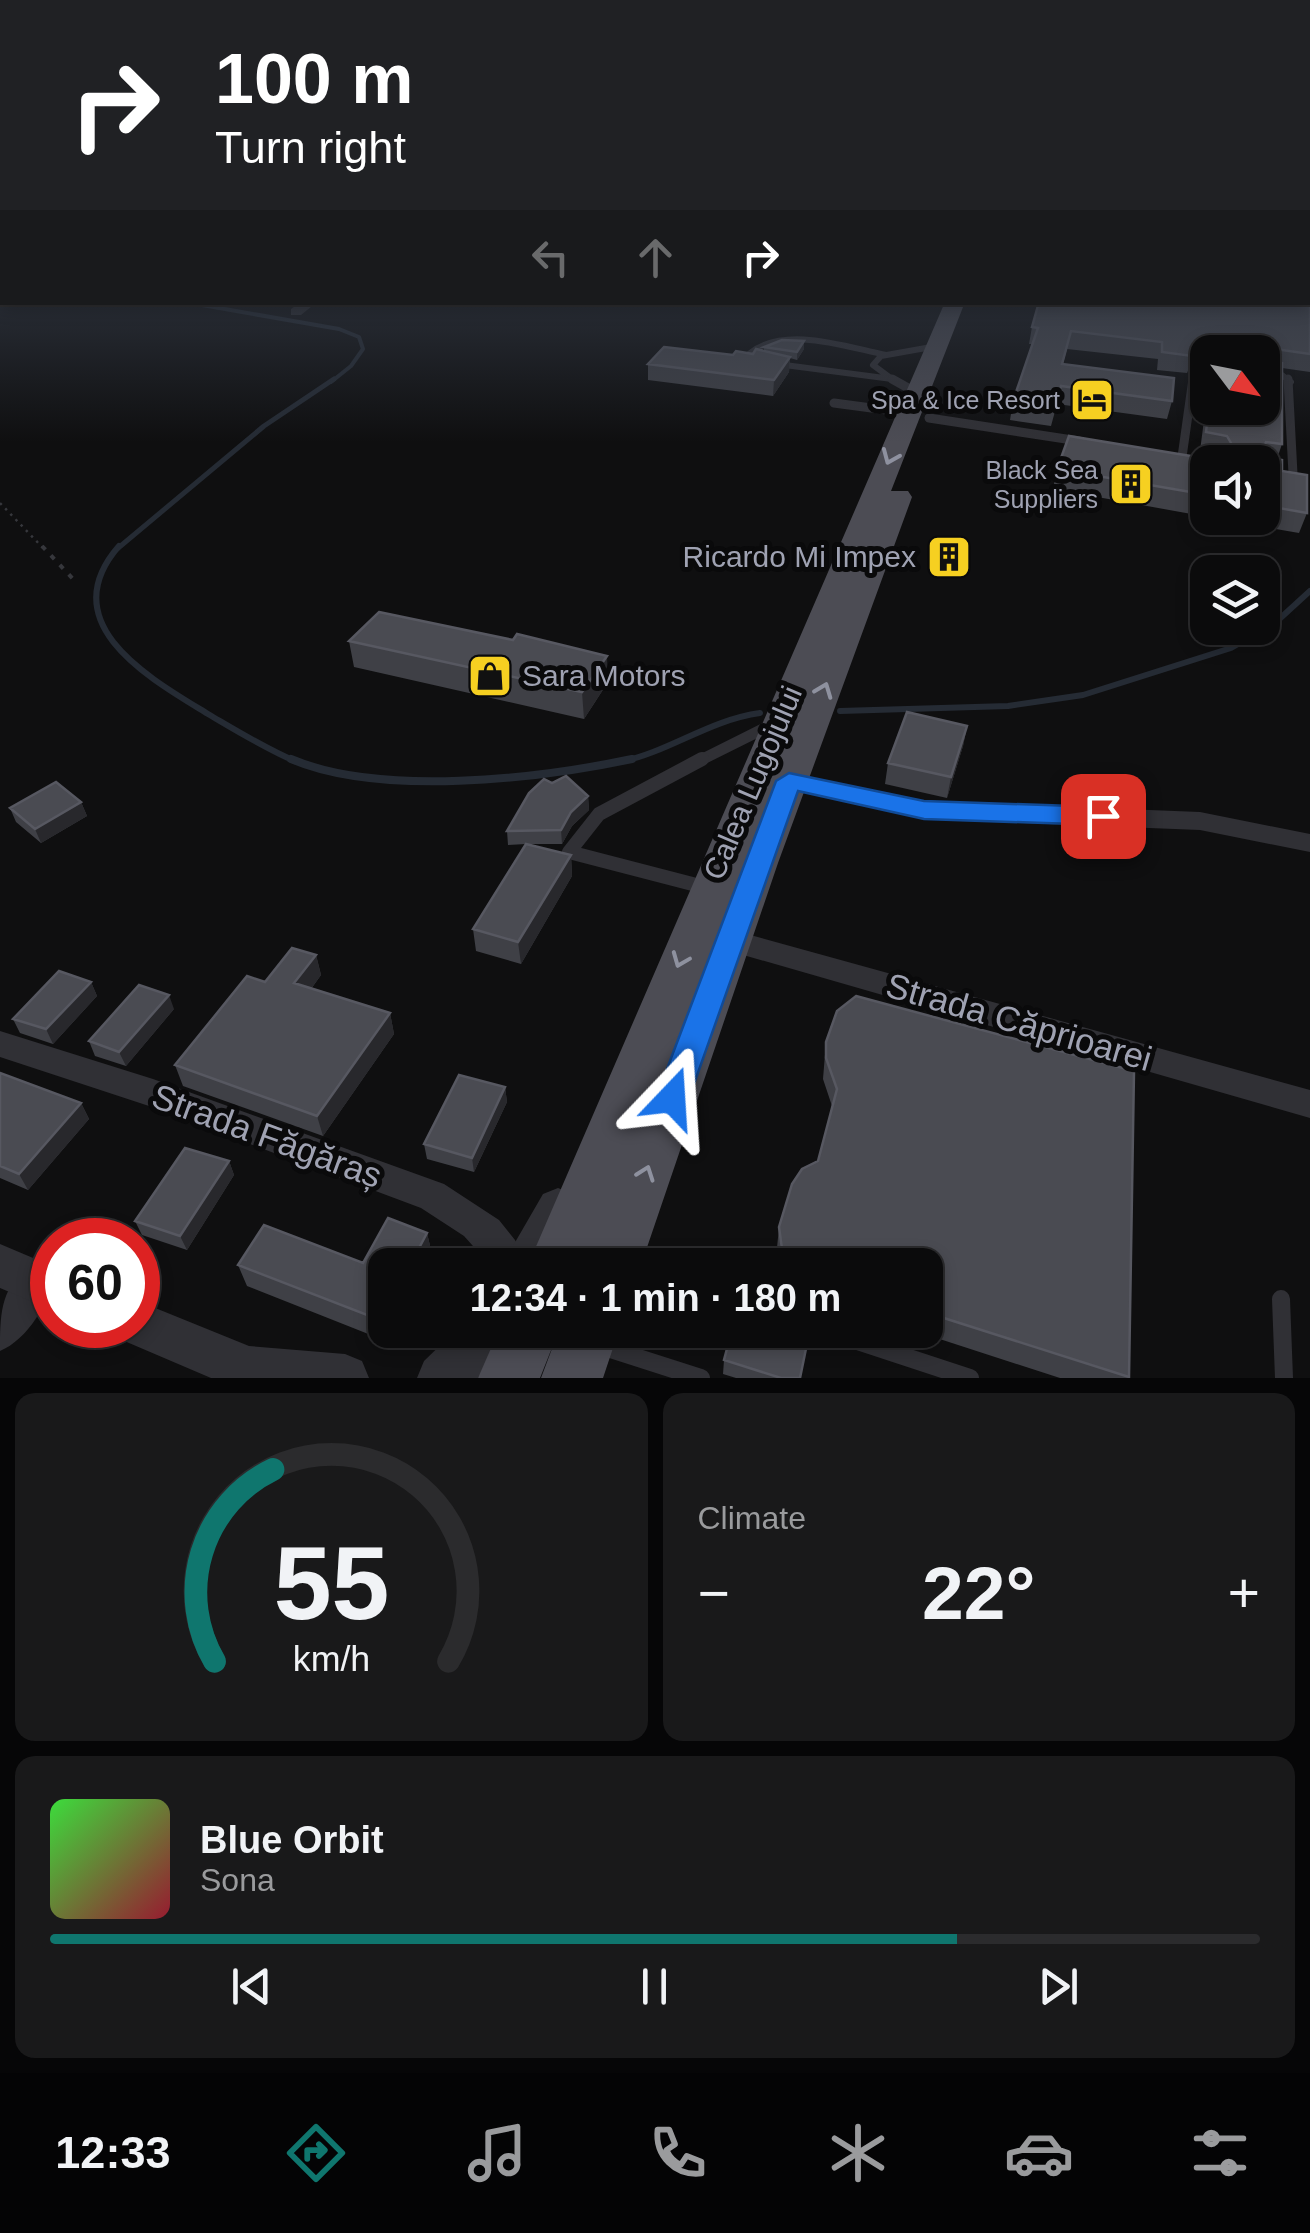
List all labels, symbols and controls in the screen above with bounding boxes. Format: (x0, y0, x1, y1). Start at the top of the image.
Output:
icon: right (50, 40, 180, 170)
text: 100 m (215, 40, 413, 118)
text: Turn right (215, 122, 406, 173)
icon: left (523, 230, 578, 285)
icon: ahead (628, 230, 683, 285)
icon: right (733, 230, 788, 285)
north arrow (1190, 335, 1280, 425)
map controls (1190, 335, 1280, 645)
hotel icon: Spa & Ice Resort (1069, 377, 1115, 423)
place label: Spa & Ice Resort (871, 386, 1060, 414)
button: sound (1190, 445, 1280, 535)
one-way arrow (882, 447, 902, 465)
place label: Black Sea Suppliers (985, 456, 1098, 513)
building icon: Black Sea Suppliers (1108, 461, 1154, 507)
building icon: Ricardo Mi Impex (926, 534, 972, 580)
place label: Ricardo Mi Impex (683, 540, 916, 573)
button: layers (1190, 555, 1280, 645)
shop icon: Sara Motors (467, 653, 513, 699)
place label: Sara Motors (522, 659, 685, 692)
street label: Calea Lugojului (697, 681, 808, 884)
one-way arrow (812, 682, 832, 700)
pin (1061, 774, 1146, 859)
icon: arrive (1076, 789, 1131, 844)
one-way arrow (672, 950, 692, 968)
street label: Strada Căprioarei (882, 965, 1156, 1078)
position arrow (620, 1046, 724, 1150)
street label: Strada Făgăraș (147, 1076, 387, 1195)
one-way arrow (634, 1166, 654, 1183)
speed limit sign: 60 (30, 1218, 160, 1348)
text: 12:34 · 1 min · 180 m (470, 1277, 841, 1319)
text: Climate (698, 1500, 806, 1536)
text: 55 (273, 1525, 389, 1641)
text: 22° (922, 1551, 1035, 1635)
text: − (698, 1562, 730, 1624)
text: + (1228, 1562, 1260, 1624)
text: km/h (293, 1639, 370, 1679)
text: Blue Orbit (200, 1819, 384, 1861)
text: Sona (200, 1862, 275, 1898)
icon: previous (224, 1959, 279, 2014)
icon: pause (627, 1959, 682, 2014)
icon: next (1031, 1959, 1086, 2014)
icon: directions (281, 2118, 351, 2188)
icon: music (462, 2118, 532, 2188)
icon: phone (643, 2118, 713, 2188)
icon: climate (823, 2118, 893, 2188)
icon: car (1004, 2118, 1074, 2188)
icon: filters (1185, 2118, 1255, 2188)
text: 12:33 (55, 2127, 170, 2178)

